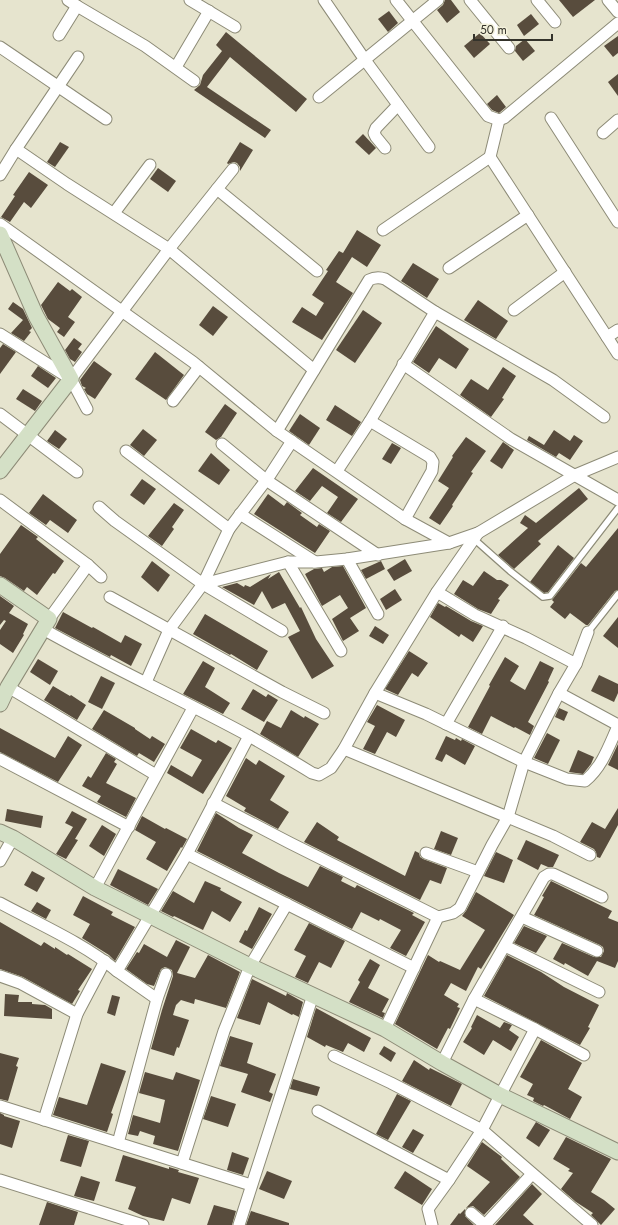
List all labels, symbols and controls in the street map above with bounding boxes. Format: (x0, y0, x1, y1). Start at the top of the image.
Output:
scale bar (474, 16, 552, 42)
text: 50 m (480, 21, 507, 39)

